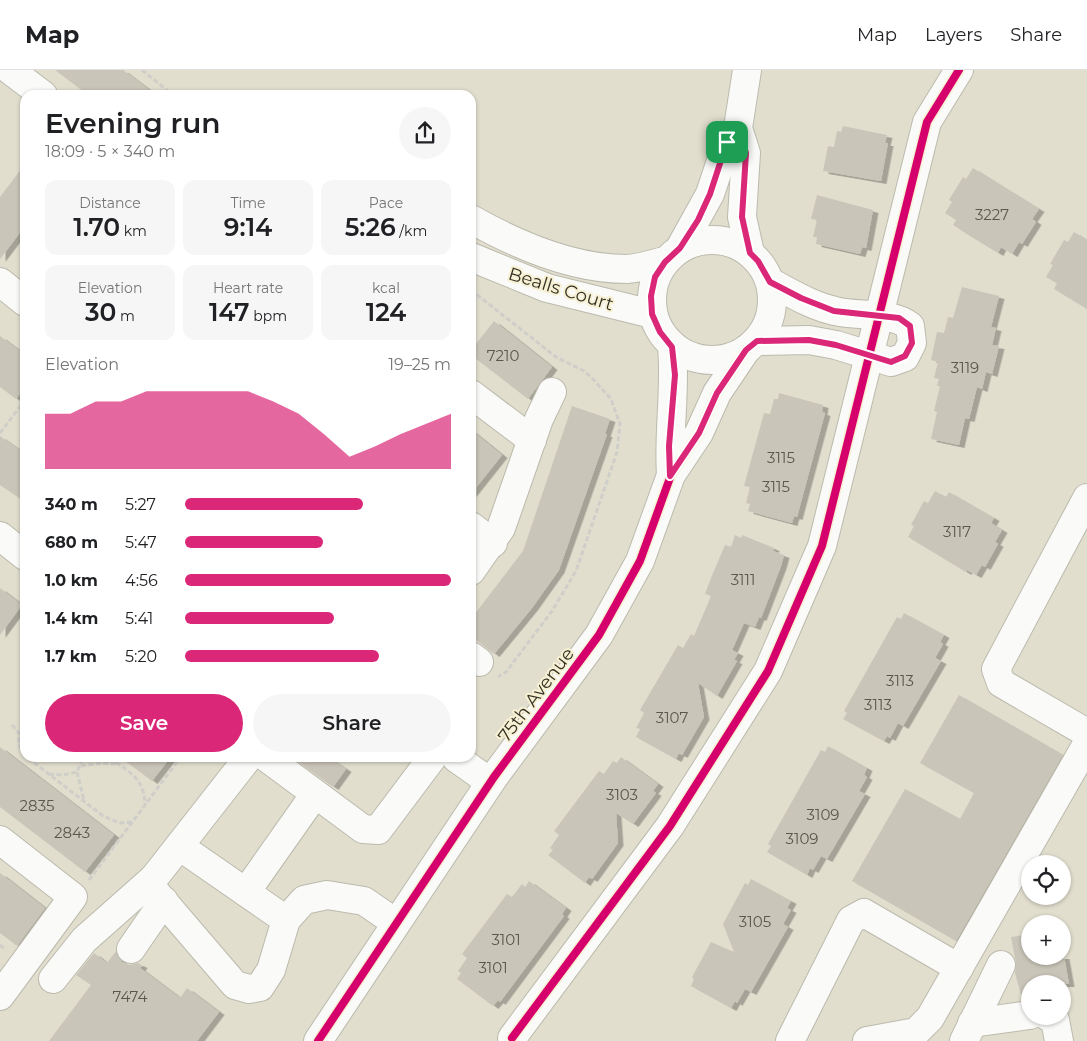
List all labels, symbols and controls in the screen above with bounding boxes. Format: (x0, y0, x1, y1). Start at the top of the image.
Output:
text: Map (25, 20, 79, 49)
text: Map (857, 24, 897, 46)
text: Layers (925, 24, 982, 46)
text: Share (1010, 24, 1062, 46)
text: Evening run (45, 106, 220, 140)
button: share (399, 107, 451, 159)
pin (706, 121, 748, 163)
icon: arrive (713, 128, 741, 156)
text: 18:09 · 5 × 340 m (45, 142, 175, 161)
text: Distance (79, 194, 141, 212)
text: Time (230, 194, 266, 212)
text: Pace (369, 194, 403, 212)
house number: 3227 (975, 205, 1009, 224)
text: 1.70 (73, 212, 120, 242)
text: 9:14 (224, 212, 272, 242)
text: 5:26 (345, 212, 396, 242)
text: km (120, 222, 147, 240)
text: /km (396, 222, 427, 240)
street label: Bealls Court (506, 263, 616, 315)
text: Elevation (78, 279, 142, 297)
text: Heart rate (213, 279, 283, 297)
text: kcal (372, 279, 400, 297)
text: 30 (85, 297, 116, 327)
text: 147 (209, 297, 250, 327)
text: 124 (366, 297, 406, 327)
text: m (116, 307, 135, 325)
text: bpm (250, 307, 287, 325)
house number: 7210 (487, 346, 519, 365)
text: Elevation (45, 355, 119, 374)
text: 19–25 m (388, 355, 451, 374)
house number: 3119 (951, 358, 979, 377)
house number: 3115 (767, 448, 795, 467)
house number: 3115 (762, 477, 790, 496)
text: 340 m (45, 495, 98, 514)
text: 5:27 (125, 495, 156, 514)
house number: 3117 (943, 522, 971, 541)
text: 680 m (45, 533, 98, 552)
text: 5:47 (125, 533, 157, 552)
house number: 3111 (731, 570, 755, 589)
text: 1.0 km (45, 571, 98, 590)
text: 4:56 (125, 571, 158, 590)
text: 1.4 km (45, 609, 98, 628)
text: 5:41 (125, 609, 153, 628)
street label: 75th Avenue (493, 643, 579, 747)
text: 1.7 km (45, 647, 97, 666)
text: 5:20 (125, 647, 157, 666)
house number: 3113 (886, 671, 914, 690)
button: Save (45, 694, 243, 752)
button: Share (253, 694, 451, 752)
house number: 3113 (864, 695, 892, 714)
house number: 3107 (656, 708, 688, 727)
house number: 3103 (606, 785, 638, 804)
house number: 2835 (20, 796, 54, 815)
house number: 3109 (807, 805, 839, 824)
house number: 2843 (54, 823, 90, 842)
house number: 3109 (786, 829, 818, 848)
map controls (1021, 855, 1071, 1025)
button: locate (1021, 855, 1071, 905)
house number: 3105 (739, 912, 771, 931)
button: + (1021, 915, 1071, 965)
house number: 3101 (491, 930, 521, 949)
house number: 3101 (478, 958, 508, 977)
button: − (1021, 975, 1071, 1025)
house number: 7474 (113, 987, 147, 1006)

